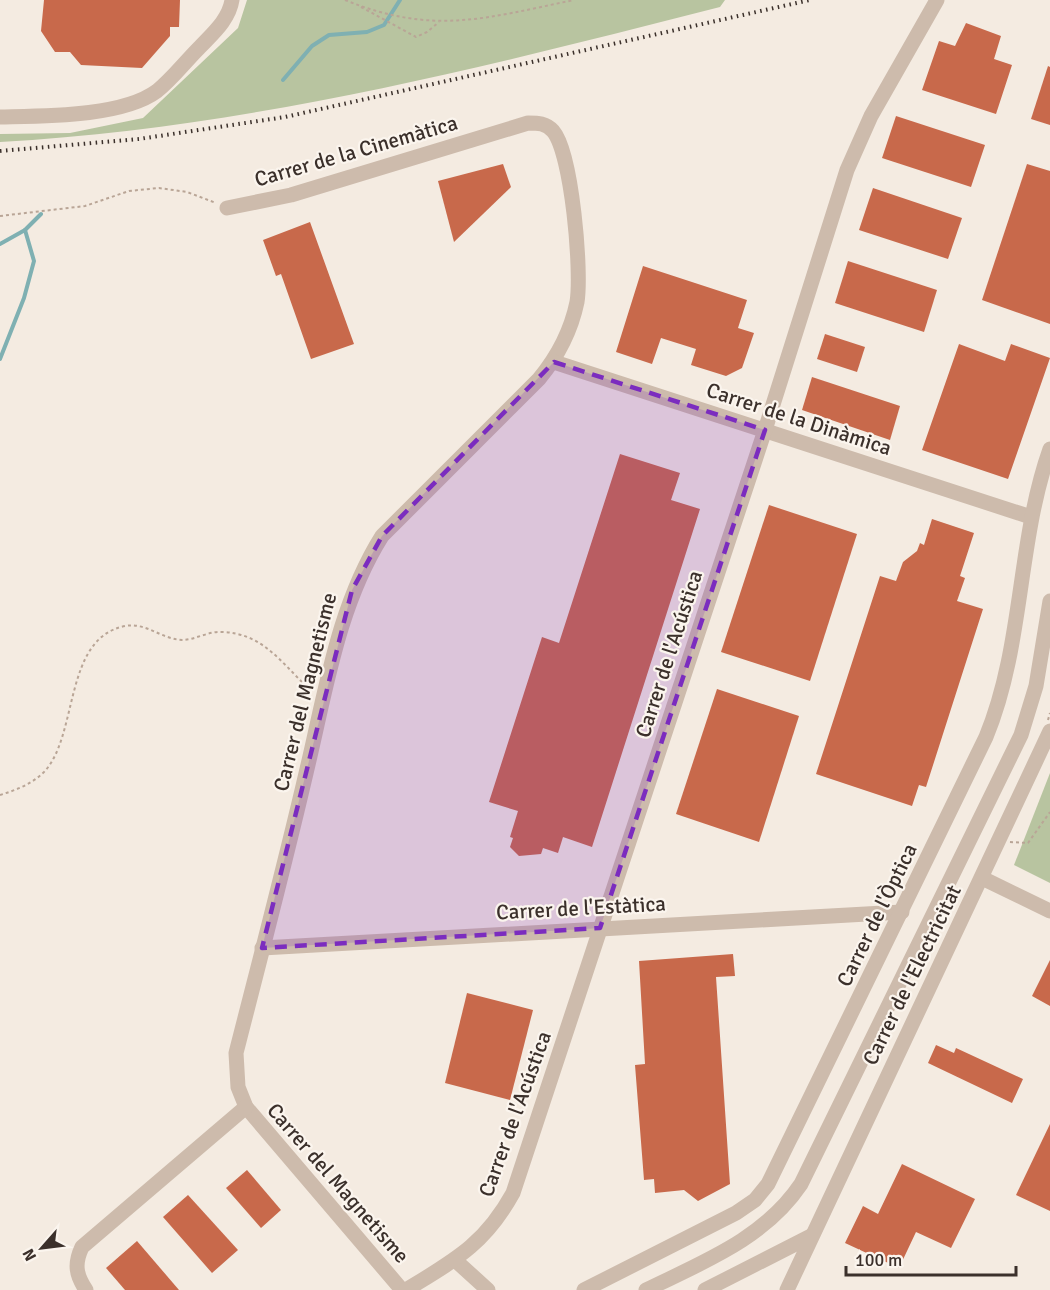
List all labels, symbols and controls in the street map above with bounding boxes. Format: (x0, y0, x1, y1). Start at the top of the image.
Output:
street label: Carrer de la Cinemàtica (251, 110, 461, 192)
street label: Carrer de la Dinàmica (703, 377, 895, 461)
street label: Carrer de l'Acústica (630, 567, 708, 741)
street label: Carrer del Magnetisme (268, 590, 342, 794)
street label: Carrer de l'Òptica (831, 839, 923, 991)
street label: Carrer de l'Electricitat (857, 881, 967, 1069)
street label: Carrer de l'Estàtica (496, 891, 666, 925)
street label: Carrer de l'Acústica (473, 1028, 557, 1200)
street label: Carrer del Magnetisme (261, 1098, 415, 1268)
north arrow (12, 1218, 72, 1278)
scale bar (846, 1239, 1016, 1277)
text: N (18, 1245, 41, 1264)
text: 100 m (855, 1249, 902, 1271)

